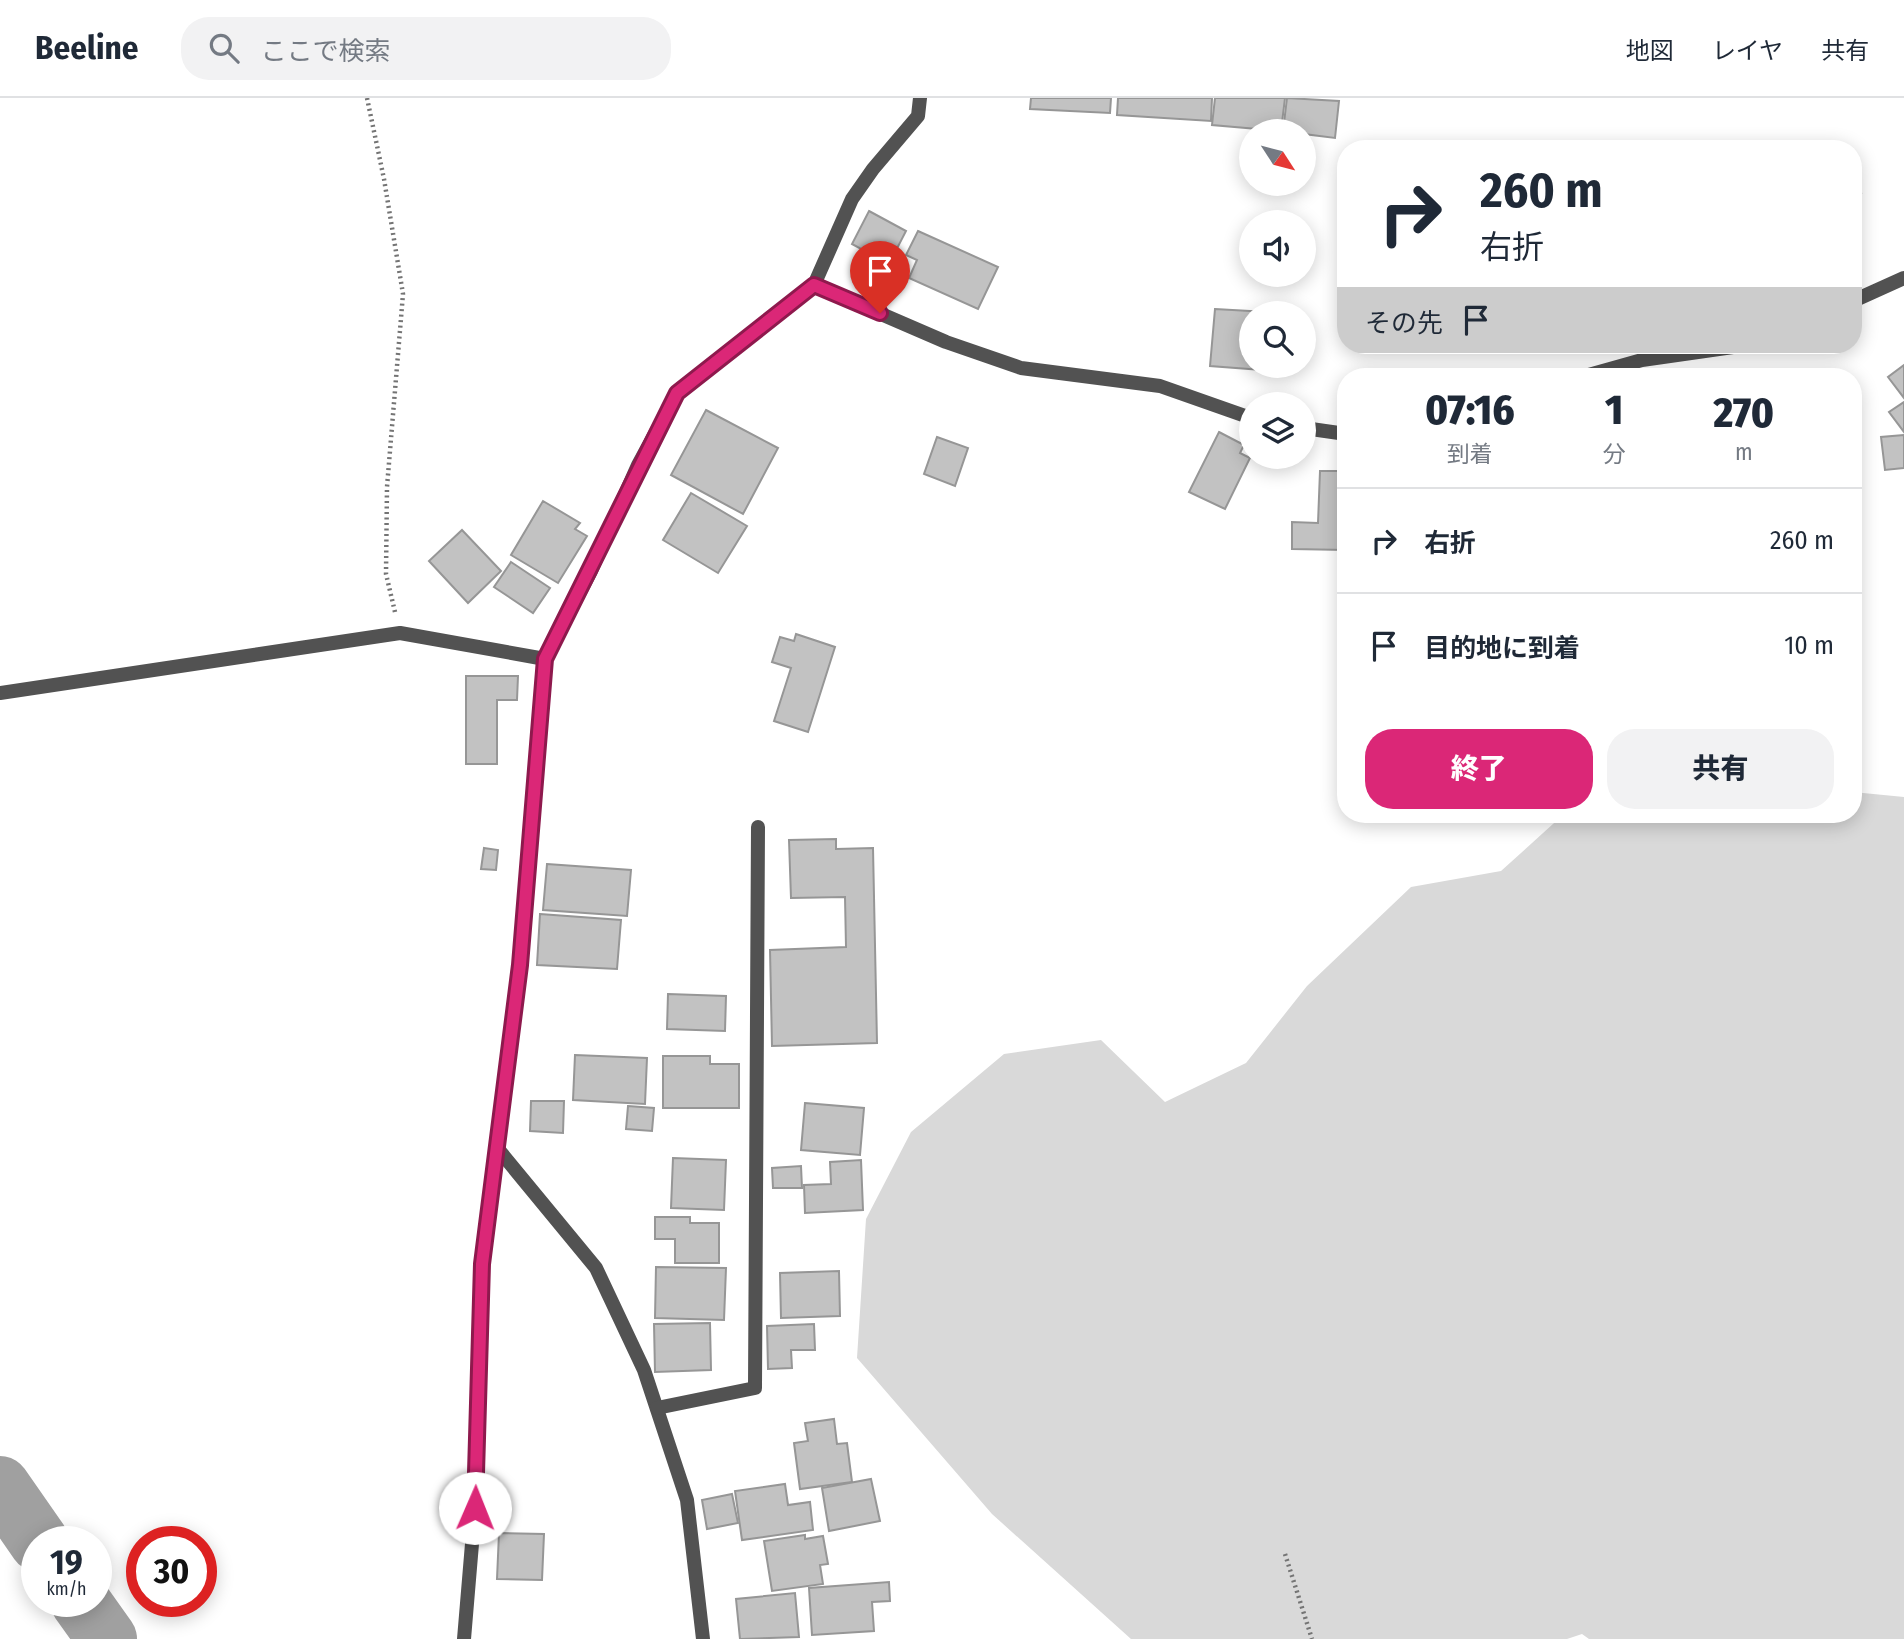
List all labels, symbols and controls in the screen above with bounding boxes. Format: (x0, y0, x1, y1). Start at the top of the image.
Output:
search box (181, 17, 671, 80)
text: Beeline (35, 28, 139, 68)
icon: search (205, 29, 243, 67)
text: ここで検索 (261, 36, 391, 67)
text: 地図 (1626, 37, 1674, 65)
text: レイヤ (1712, 37, 1783, 65)
text: 共有 (1821, 37, 1869, 65)
north arrow (1239, 119, 1316, 196)
map controls (1239, 119, 1316, 469)
text: 260 m (1480, 161, 1603, 220)
icon: right (1365, 168, 1456, 259)
button: sound (1239, 210, 1316, 287)
text: 右折 (1480, 228, 1544, 266)
pin (850, 241, 910, 313)
icon: arrive (861, 252, 899, 290)
button: search (1239, 301, 1316, 378)
icon: arrive (1457, 301, 1495, 339)
text: その先 (1365, 308, 1443, 339)
text: 07:16 (1425, 385, 1515, 435)
text: 1 (1605, 385, 1623, 435)
text: 270 (1713, 388, 1774, 438)
button: layers (1239, 392, 1316, 469)
text: m (1735, 438, 1753, 466)
text: 到着 (1447, 440, 1493, 468)
text: 分 (1602, 440, 1625, 468)
icon: right (1365, 522, 1403, 560)
text: 260 m (1770, 525, 1834, 556)
text: 右折 (1424, 528, 1476, 559)
icon: arrive (1365, 627, 1403, 665)
text: 10 m (1784, 630, 1834, 661)
text: 目的地に到着 (1424, 633, 1580, 664)
button: 終了 (1365, 729, 1593, 809)
button: 共有 (1607, 729, 1834, 809)
position arrow (438, 1471, 512, 1545)
speed limit sign: 30 (126, 1526, 217, 1617)
text: 19 (50, 1541, 83, 1583)
text: km/h (46, 1578, 87, 1600)

